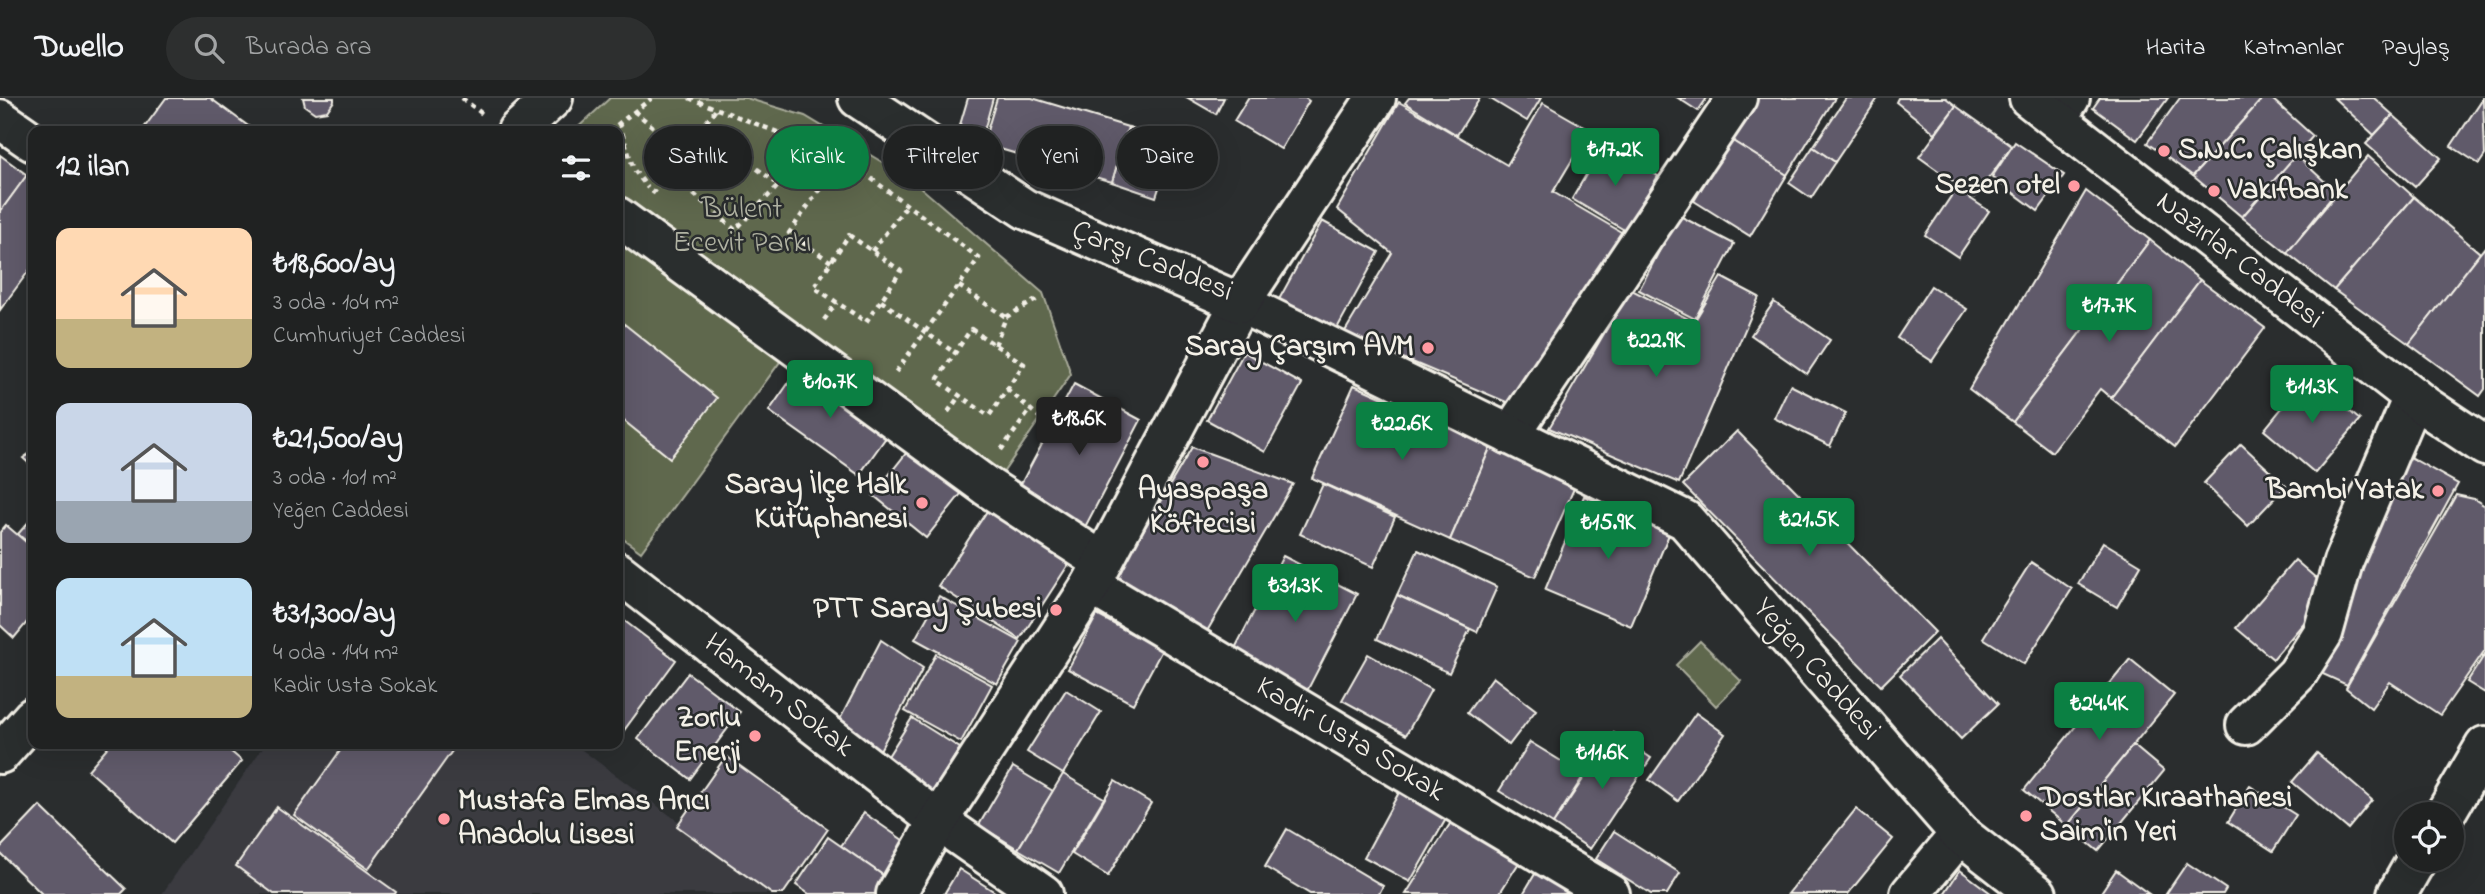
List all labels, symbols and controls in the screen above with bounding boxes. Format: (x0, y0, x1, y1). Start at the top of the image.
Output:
search box (166, 17, 656, 80)
text: Dwello (35, 24, 124, 72)
icon: search (190, 29, 228, 67)
text: Burada ara (246, 29, 372, 67)
text: Harita (2146, 31, 2206, 66)
text: Katmanlar (2244, 31, 2344, 66)
text: Paylaş (2382, 31, 2450, 66)
chip: Satılık (644, 126, 752, 189)
chip: Kiralık (766, 126, 869, 189)
chip: Filtreler (883, 126, 1003, 189)
chip: Yeni (1017, 126, 1103, 189)
chip: Daire (1117, 126, 1218, 189)
pin: ₺17.2K (1558, 129, 1672, 188)
place label: S.N.C. Çalışkan (2178, 129, 2363, 173)
text: ₺17.2K (1587, 134, 1643, 167)
marker: S.N.C. Çalışkan (2156, 143, 2172, 159)
text: 12 ilan (56, 146, 129, 190)
icon: filters (557, 149, 595, 187)
place label: Sezen otel (1935, 164, 2060, 208)
place label: Vakıfbank (2227, 169, 2349, 213)
marker: Sezen otel (2066, 178, 2082, 194)
street label: Nazırlar Caddesi (2146, 181, 2332, 341)
marker: Vakıfbank (2206, 183, 2222, 199)
park label: Bülent Ecevit Parkı (672, 188, 812, 266)
street label: Çarşı Caddesi (1065, 210, 1239, 314)
text: ₺18,600/ay (273, 243, 395, 287)
icon: home (112, 256, 196, 340)
pin: ₺17.7K (2052, 285, 2166, 344)
text: 3 oda · 104 m² (273, 287, 399, 320)
text: ₺17.7K (2082, 290, 2136, 323)
text: Cumhuriyet Caddesi (273, 320, 465, 353)
pin: ₺22.9K (1599, 320, 1713, 379)
text: ₺22.9K (1627, 325, 1685, 358)
place label: Saray Çarşım AVM (1185, 326, 1414, 370)
marker: Saray Çarşım AVM (1420, 340, 1436, 356)
pin: ₺10.7K (773, 360, 887, 420)
text: ₺10.7K (803, 366, 857, 399)
pin: ₺11.3K (2255, 366, 2369, 425)
text: ₺11.3K (2286, 371, 2338, 404)
pin: ₺18.6K (1022, 398, 1136, 457)
pin: ₺22.6K (1345, 402, 1459, 462)
text: ₺18.6K (1052, 403, 1106, 436)
text: ₺22.6K (1372, 408, 1432, 441)
text: ₺21,500/ay (273, 418, 403, 462)
icon: home (112, 431, 196, 515)
marker: Ayaspaşa Köftecisi (1195, 454, 1211, 470)
text: 3 oda · 101 m² (273, 462, 397, 495)
place label: Saray İlçe Halk Kütüphanesi (725, 464, 909, 542)
place label: Ayaspaşa Köftecisi (1138, 469, 1268, 547)
place label: Bambi Yatak (2264, 469, 2425, 513)
marker: Bambi Yatak (2430, 483, 2446, 499)
text: Yeğen Caddesi (273, 495, 409, 528)
marker: Saray İlçe Halk Kütüphanesi (914, 495, 930, 511)
pin: ₺21.5K (1752, 498, 1866, 558)
pin: ₺15.9K (1551, 502, 1665, 561)
text: ₺21.5K (1779, 504, 1839, 537)
text: ₺15.9K (1581, 507, 1635, 540)
pin: ₺31.3K (1238, 564, 1352, 624)
text: ₺31.3K (1268, 570, 1322, 603)
place label: PTT Saray Şubesi (813, 588, 1042, 632)
street label: Yeğen Caddesi (1741, 589, 1891, 751)
text: ₺31,300/ay (273, 593, 396, 637)
marker: PTT Saray Şubesi (1048, 602, 1064, 618)
icon: home (112, 606, 196, 690)
street label: Hamam Sokak (693, 623, 863, 769)
text: 4 oda · 144 m² (273, 637, 399, 670)
street label: Kadir Usta Sokak (1247, 666, 1454, 814)
text: Kadir Usta Sokak (273, 670, 437, 703)
pin: ₺24.4K (2042, 682, 2156, 742)
text: ₺24.4K (2070, 688, 2128, 721)
place label: Zorlu Enerji (674, 697, 741, 775)
marker: Zorlu Enerji (747, 728, 763, 744)
pin: ₺11.6K (1545, 732, 1659, 791)
text: ₺11.6K (1576, 737, 1628, 770)
place label: Dostlar Kıraathanesi Saim'in Yeri (2038, 777, 2292, 855)
place label: Mustafa Elmas Arıcı Anadolu Lisesi (458, 780, 710, 858)
map controls (2394, 802, 2464, 872)
button: locate (2394, 802, 2464, 872)
marker: Dostlar Kıraathanesi Saim'in Yeri (2018, 808, 2034, 824)
marker: Mustafa Elmas Arıcı Anadolu Lisesi (436, 811, 452, 827)

